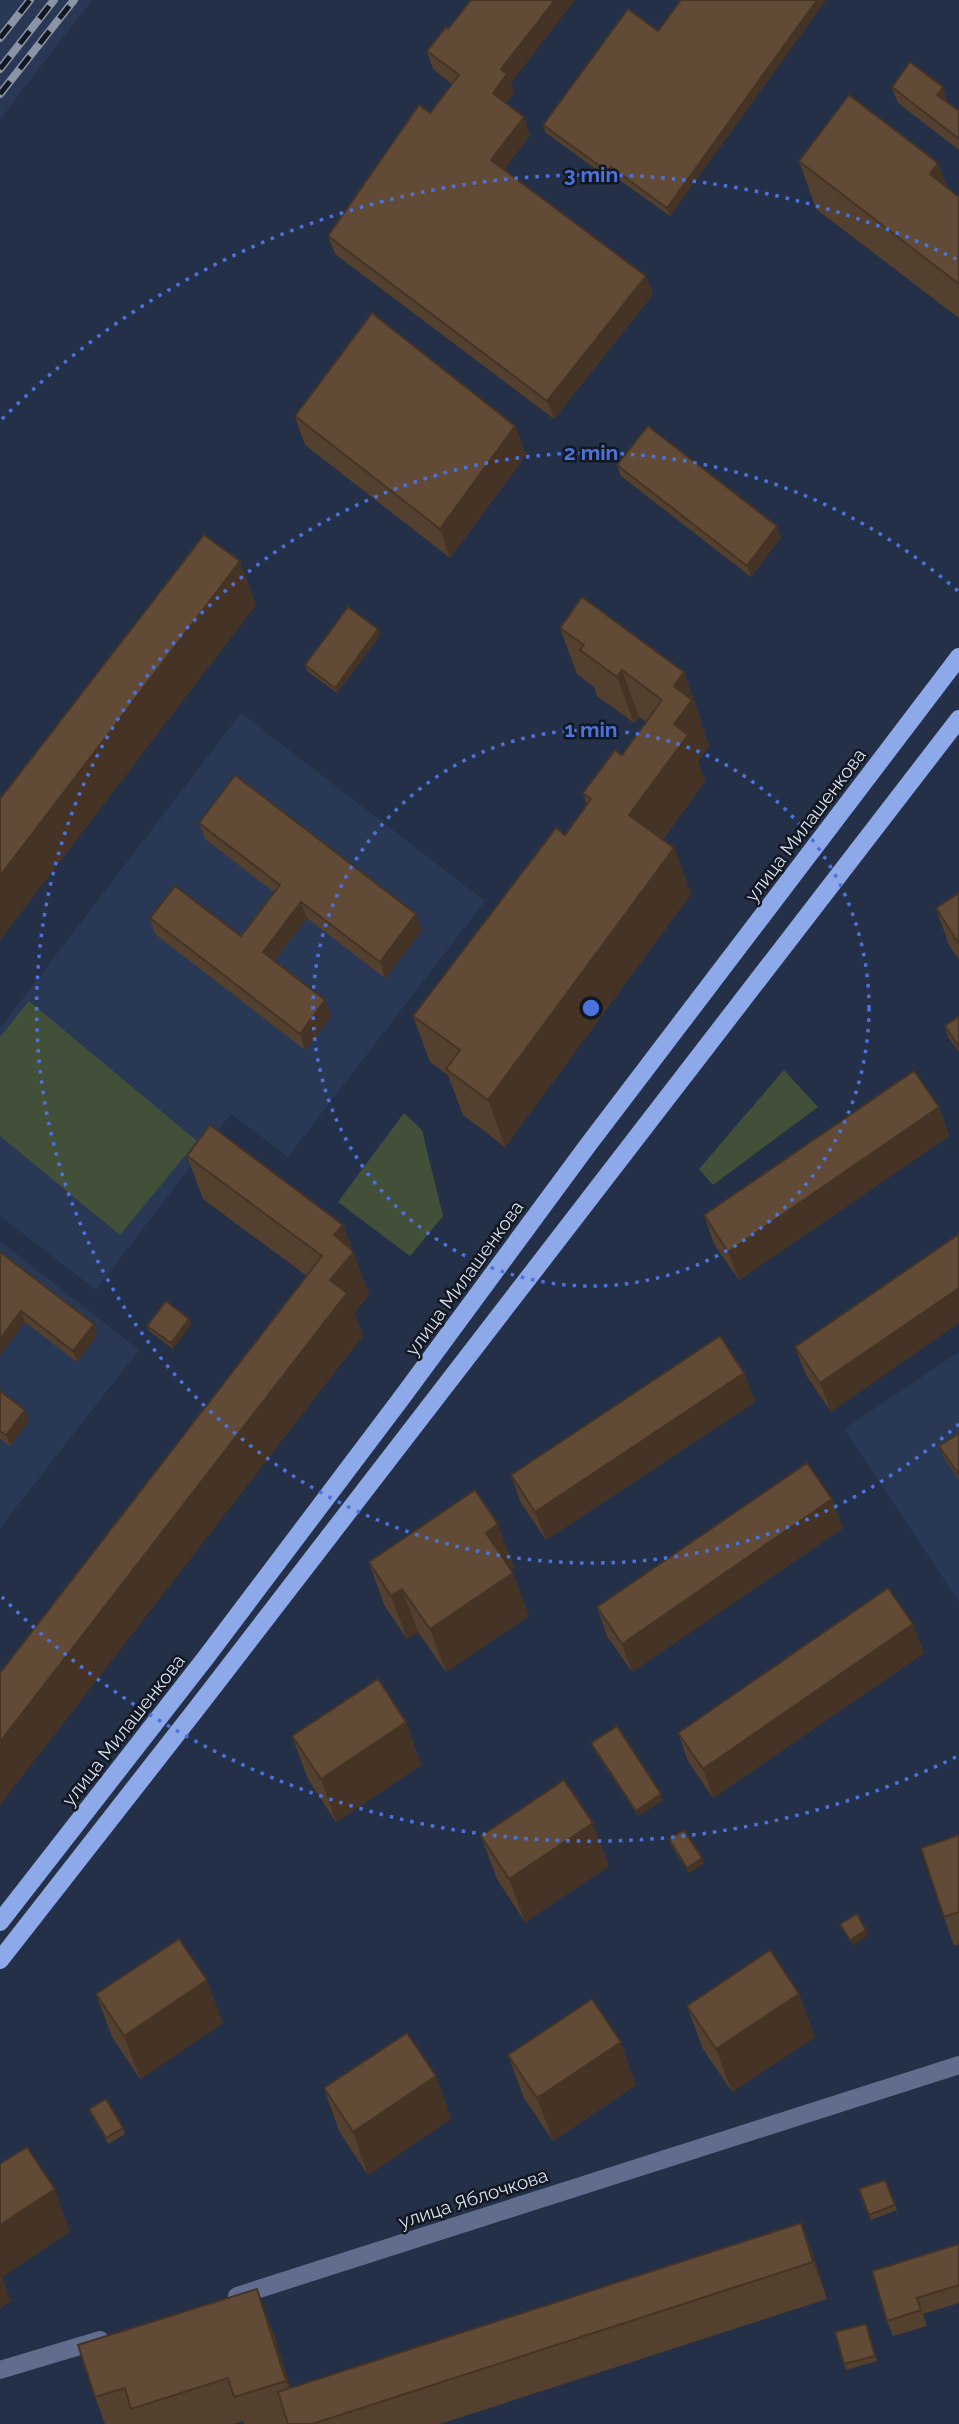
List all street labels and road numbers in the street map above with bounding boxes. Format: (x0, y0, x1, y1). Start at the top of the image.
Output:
street label: улица Милашенкова (740, 744, 870, 906)
street label: улица Милашенкова (400, 1196, 528, 1360)
street label: улица Милашенкова (57, 1650, 189, 1810)
street label: улица Яблочкова (396, 2164, 550, 2232)

